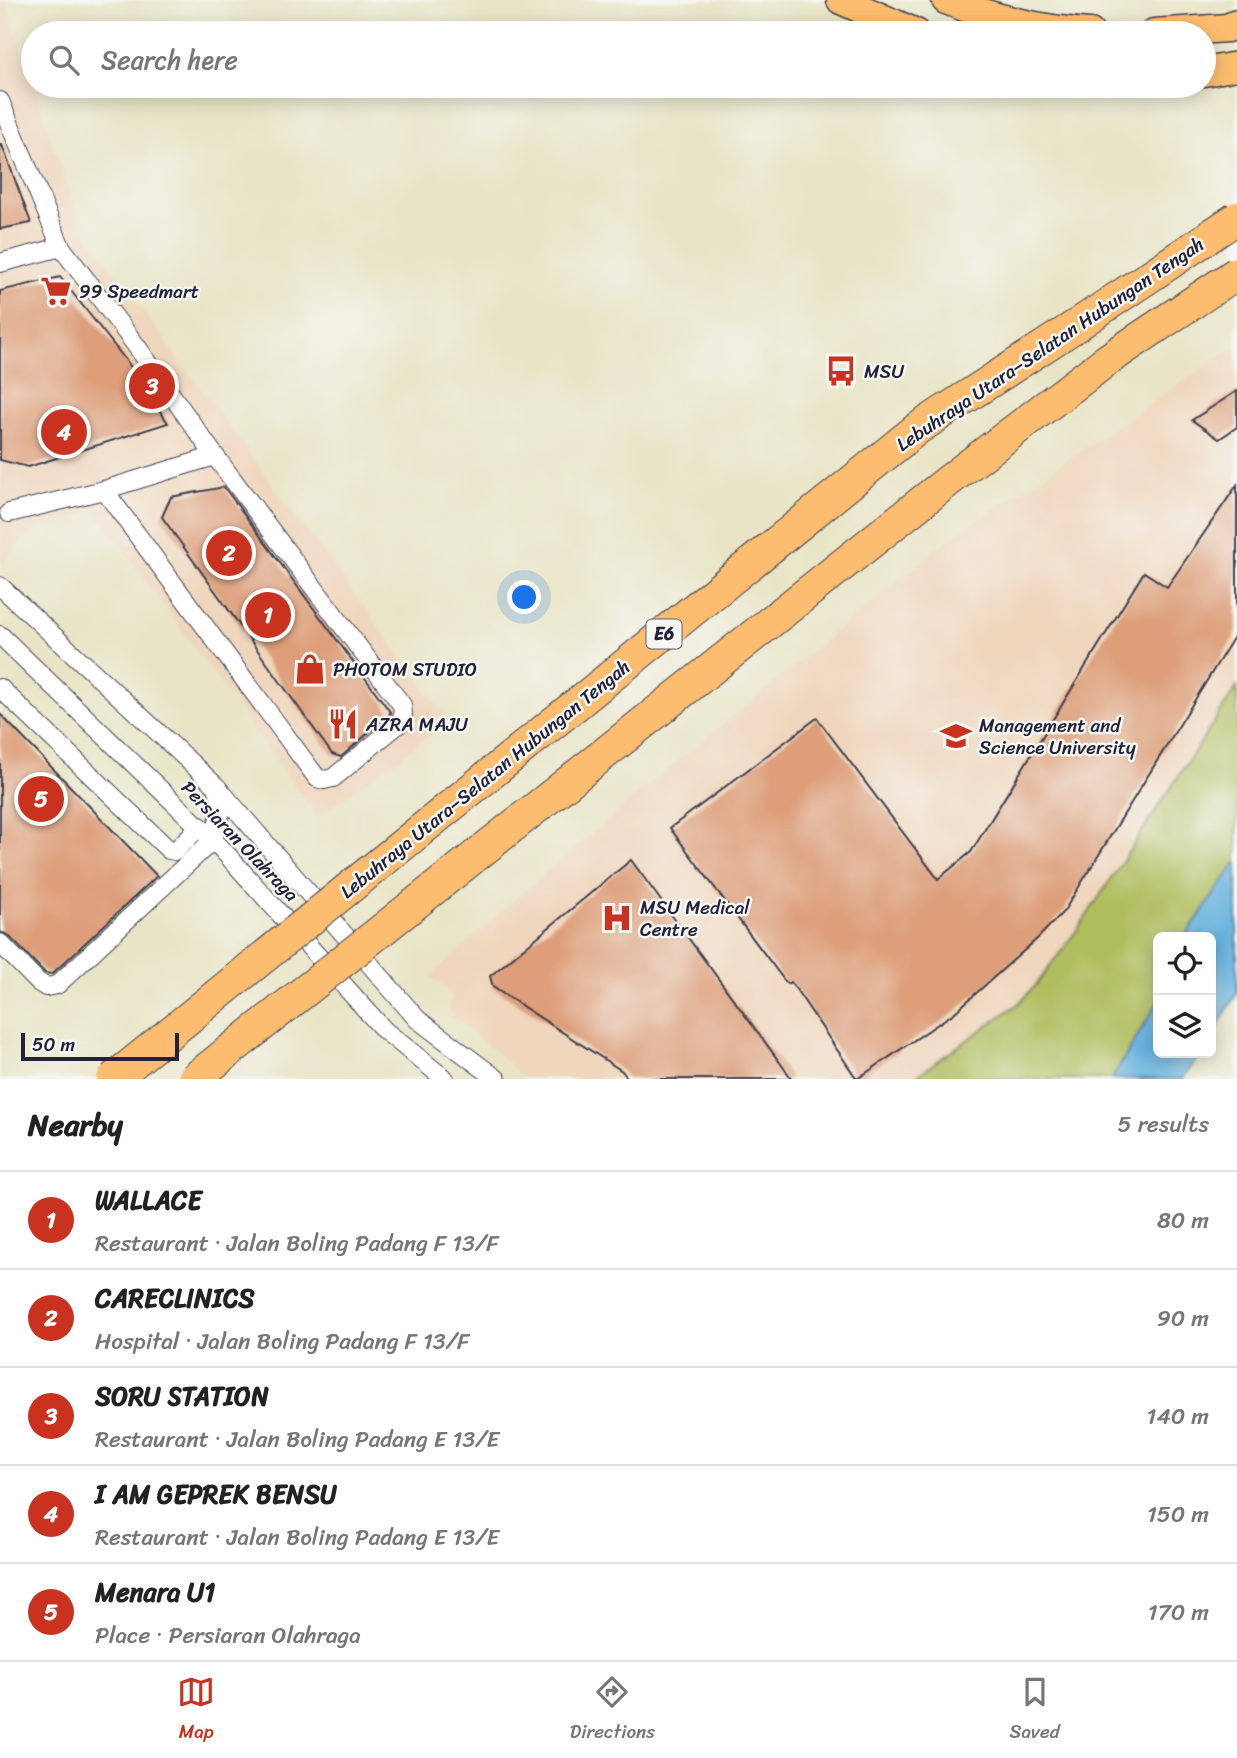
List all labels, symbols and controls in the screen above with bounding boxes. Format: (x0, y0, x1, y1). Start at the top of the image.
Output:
search box (21, 21, 1216, 98)
text: Search here (101, 37, 238, 83)
icon: search (45, 41, 83, 79)
street label: Lebuhraya Utara–Selatan Hubungan Tengah (889, 228, 1211, 460)
supermarket icon: 99 Speedmart (39, 274, 73, 308)
place label: 99 Speedmart (79, 275, 199, 308)
bus stop icon: MSU (824, 354, 858, 388)
place label: MSU (864, 355, 904, 388)
pin: 3 (129, 360, 175, 412)
pin: 4 (41, 406, 87, 458)
pin: 2 (206, 527, 252, 579)
your location (507, 580, 541, 614)
pin: 1 (245, 589, 291, 641)
road number: E6 (646, 620, 682, 648)
street label: Lebuhraya Utara–Selatan Hubungan Tengah (332, 651, 638, 907)
shop icon: PHOTOM STUDIO (293, 652, 327, 686)
place label: PHOTOM STUDIO (333, 653, 477, 686)
restaurant icon: AZRA MAJU (326, 707, 360, 741)
place label: AZRA MAJU (365, 708, 468, 741)
place label: Management and Science University (979, 709, 1136, 764)
school or university icon: Management and Science University (939, 719, 973, 753)
street label: Persiaran Olahraga (173, 772, 307, 910)
pin: 5 (18, 773, 64, 825)
place label: MSU Medical Centre (640, 891, 750, 946)
hospital icon: MSU Medical Centre (600, 901, 634, 935)
map controls (1153, 932, 1216, 1058)
button: locate (1153, 932, 1216, 995)
button: layers (1153, 995, 1216, 1058)
text: 50 m (32, 1028, 75, 1061)
scale bar (21, 1030, 178, 1062)
text: Nearby (28, 1098, 123, 1152)
text: 5 results (1118, 1104, 1209, 1145)
text: WALLACE (95, 1177, 202, 1223)
text: 1 (46, 1200, 56, 1241)
text: 80 m (1157, 1200, 1209, 1241)
text: Restaurant · Jalan Boling Padang F 13/F (95, 1223, 499, 1264)
text: CARECLINICS (95, 1275, 255, 1321)
text: 2 (44, 1298, 58, 1339)
text: 90 m (1157, 1298, 1209, 1339)
text: Hospital · Jalan Boling Padang F 13/F (95, 1321, 470, 1362)
text: SORU STATION (95, 1373, 269, 1419)
text: 3 (45, 1396, 57, 1437)
text: 140 m (1147, 1396, 1209, 1437)
text: Restaurant · Jalan Boling Padang E 13/E (95, 1419, 499, 1460)
text: I AM GEPREK BENSU (95, 1471, 337, 1517)
text: 4 (44, 1494, 58, 1535)
text: 150 m (1147, 1494, 1209, 1535)
text: Restaurant · Jalan Boling Padang E 13/E (95, 1517, 499, 1558)
text: Menara U1 (95, 1569, 215, 1615)
text: 5 (44, 1592, 58, 1633)
text: 170 m (1148, 1592, 1209, 1633)
text: Place · Persiaran Olahraga (95, 1615, 361, 1656)
tab: Map (177, 1673, 215, 1748)
tab: Directions (570, 1673, 655, 1748)
tab: Saved (1010, 1673, 1060, 1748)

